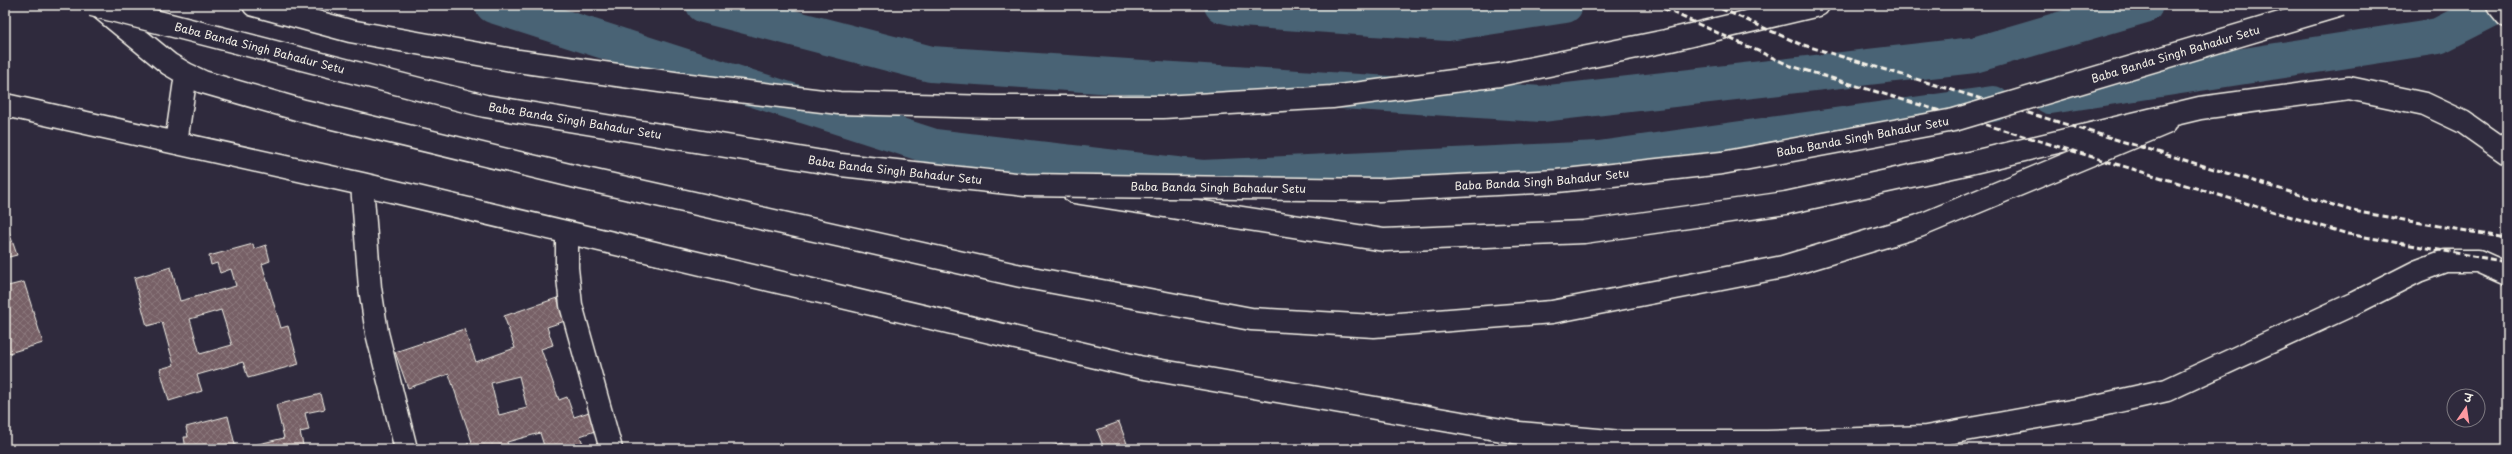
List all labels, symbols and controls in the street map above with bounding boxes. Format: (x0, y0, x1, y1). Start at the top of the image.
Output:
street label: Baba Banda Singh Bahadur Setu (173, 18, 347, 78)
street label: Baba Banda Singh Bahadur Setu (2089, 21, 2262, 87)
street label: Baba Banda Singh Bahadur Setu (487, 98, 663, 143)
street label: Baba Banda Singh Bahadur Setu (1775, 112, 1950, 161)
street label: Baba Banda Singh Bahadur Setu (807, 151, 983, 188)
street label: Baba Banda Singh Bahadur Setu (1454, 164, 1630, 194)
street label: Baba Banda Singh Bahadur Setu (1131, 177, 1306, 197)
north arrow (2446, 388, 2486, 428)
text: उ (2462, 388, 2475, 407)

